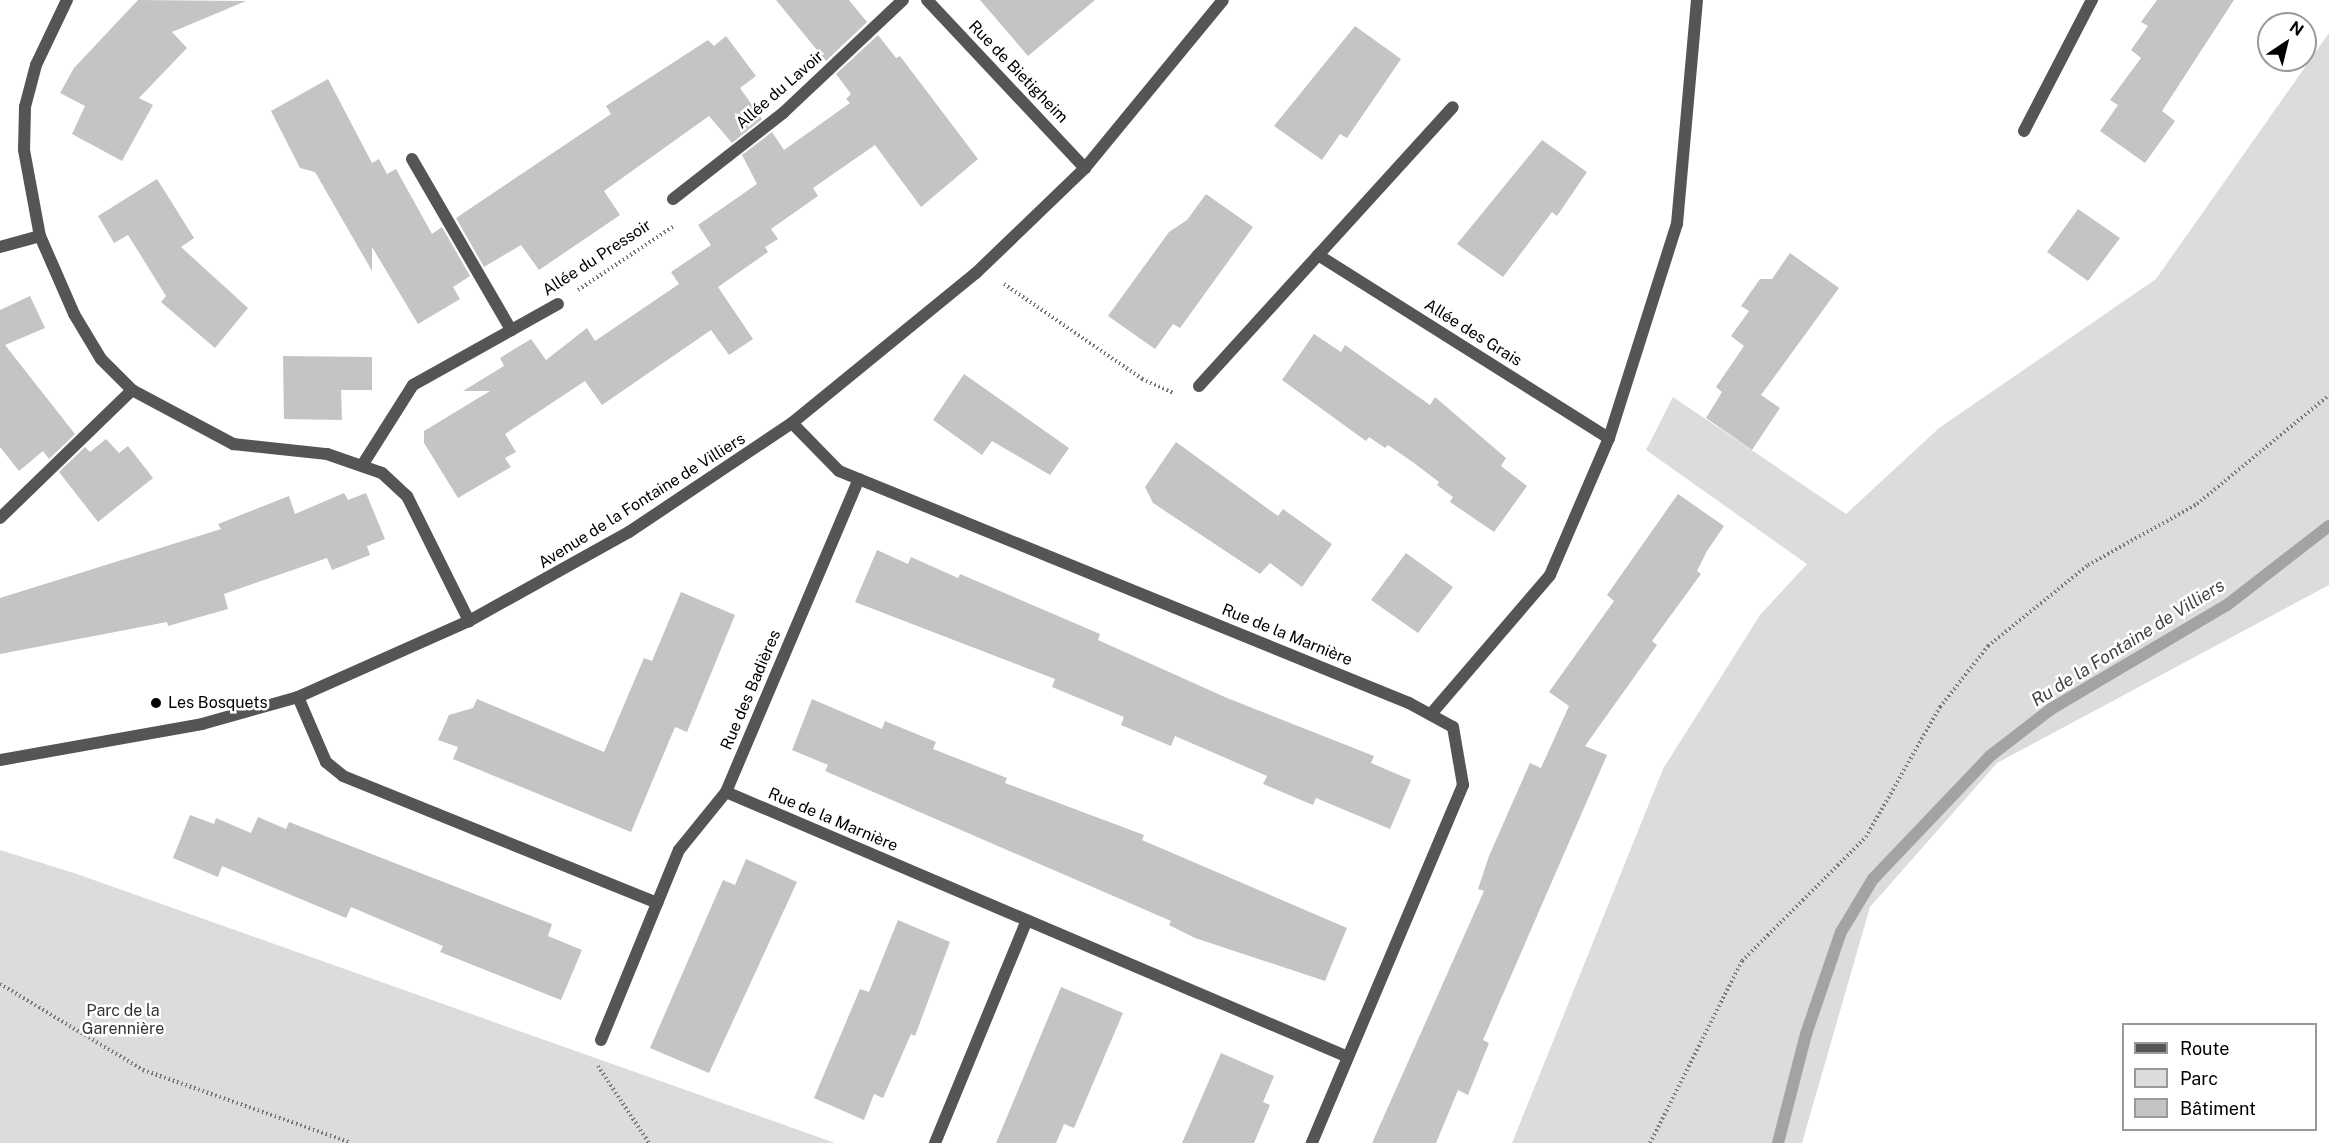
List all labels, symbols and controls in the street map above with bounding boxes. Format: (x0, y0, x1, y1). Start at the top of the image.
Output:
north arrow (2257, 12, 2317, 72)
street label: Rue de Bietigheim (964, 17, 1072, 127)
text: N (2286, 17, 2307, 40)
street label: Allée du Lavoir (732, 47, 828, 133)
street label: Allée du Pressoir (539, 216, 655, 300)
street label: Allée des Grais (1421, 295, 1525, 371)
street label: Avenue de la Fontaine de Villiers (535, 429, 749, 573)
water label: Ru de la Fontaine de Villiers (2027, 574, 2229, 712)
street label: Rue de la Marnière (1219, 600, 1355, 670)
street label: Rue des Badières (717, 627, 785, 753)
place label: Les Bosquets (168, 693, 268, 713)
marker: Les Bosquets (149, 696, 163, 710)
street label: Rue de la Marnière (765, 784, 901, 856)
park label: Parc de la Garennière (82, 1001, 164, 1039)
legend (2122, 1023, 2317, 1131)
text: Route (2180, 1038, 2229, 1059)
text: Parc (2180, 1068, 2218, 1089)
text: Bâtiment (2180, 1098, 2256, 1119)

